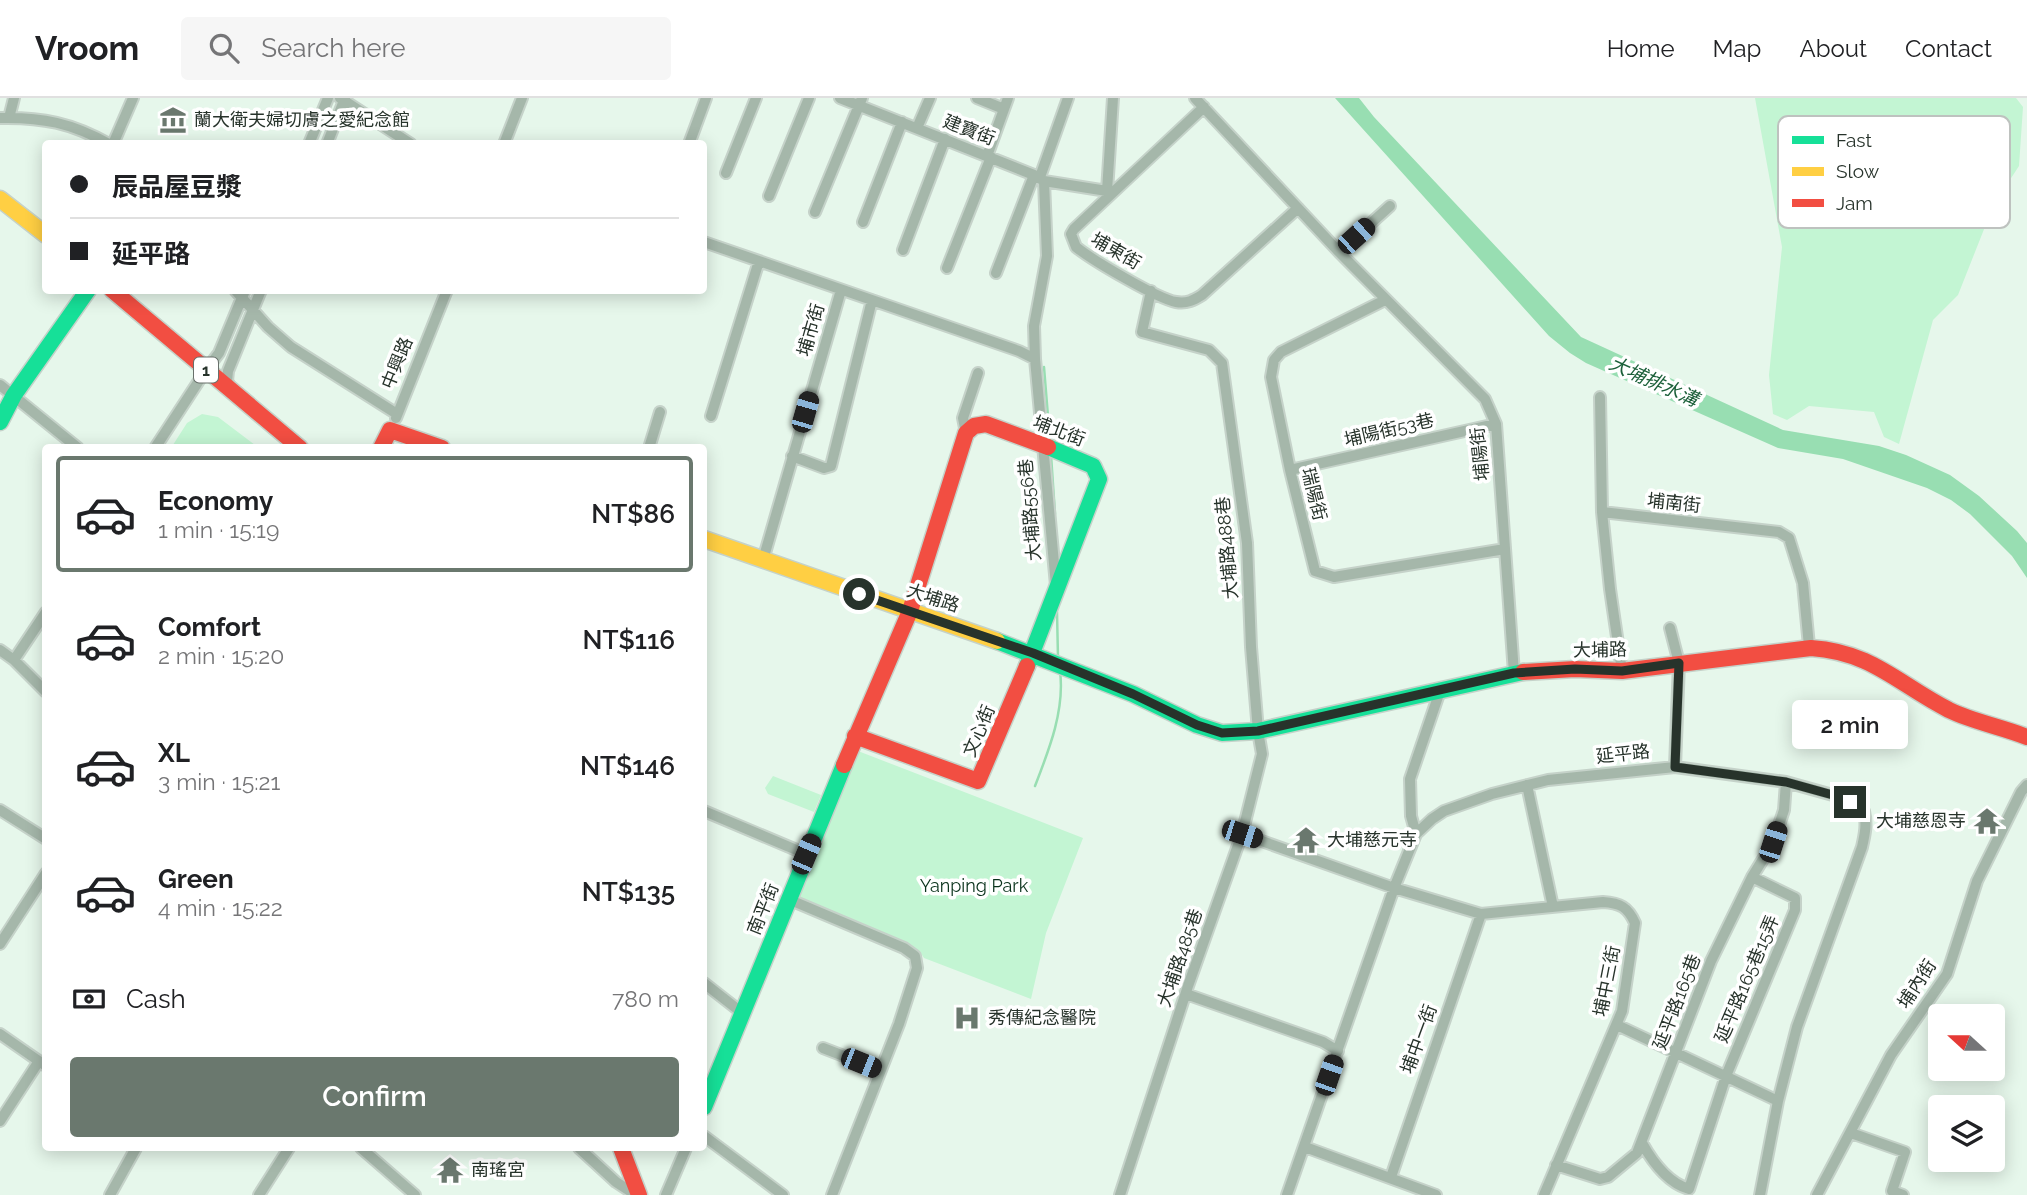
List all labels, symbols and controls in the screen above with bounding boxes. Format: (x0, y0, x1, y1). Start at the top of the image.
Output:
search box (181, 17, 671, 80)
text: Vroom (35, 29, 139, 68)
icon: search (205, 29, 243, 67)
text: Search here (261, 33, 406, 63)
text: Home (1607, 34, 1675, 63)
text: Map (1713, 34, 1761, 63)
text: About (1799, 34, 1867, 63)
text: Contact (1905, 34, 1992, 63)
museum icon: 蘭大衛夫婦切膚之愛紀念館 (158, 105, 188, 135)
place label: 蘭大衛夫婦切膚之愛紀念館 (194, 109, 410, 130)
street label: 建寶街 (940, 110, 998, 149)
legend (1778, 116, 2010, 228)
text: Fast (1836, 129, 1872, 151)
text: Slow (1836, 160, 1880, 182)
text: 辰品屋豆漿 (112, 172, 242, 202)
text: Jam (1836, 192, 1873, 214)
car (1334, 214, 1379, 258)
street label: 埔東街 (1088, 228, 1145, 273)
text: 延平路 (112, 239, 190, 269)
street label: 埔市街 (793, 301, 828, 359)
street label: 中興路 (377, 334, 416, 392)
water label: 大埔排水溝 (1606, 352, 1705, 412)
road number: 1 (194, 358, 218, 382)
car (790, 389, 821, 435)
street label: 埔陽街53巷 (1342, 409, 1436, 450)
street label: 埔北街 (1030, 411, 1088, 450)
street label: 埔陽街 (1466, 426, 1493, 482)
street label: 大埔路556巷 (1015, 458, 1044, 562)
street label: 瑞陽街 (1298, 465, 1331, 523)
icon: car (74, 483, 137, 546)
text: Economy (158, 486, 273, 516)
street label: 埔南街 (1646, 489, 1702, 516)
street label: 大埔路488巷 (1212, 496, 1241, 600)
text: NT$86 (591, 499, 675, 529)
text: 1 min · 15:19 (158, 516, 279, 543)
route start (843, 578, 875, 610)
street label: 大埔路 (904, 579, 962, 616)
icon: car (74, 609, 137, 672)
text: Comfort (158, 612, 261, 642)
text: NT$116 (582, 625, 675, 655)
street label: 大埔路 (1573, 639, 1627, 660)
text: 2 min · 15:20 (158, 642, 284, 669)
callout: 2 min (1792, 700, 1908, 750)
street label: 文心街 (958, 702, 999, 760)
text: 2 min (1821, 711, 1879, 738)
icon: car (74, 735, 137, 798)
text: XL (158, 738, 190, 768)
street label: 延平路 (1595, 740, 1651, 767)
text: NT$146 (580, 751, 675, 781)
text: 3 min · 15:21 (158, 768, 280, 795)
route end (1834, 786, 1866, 818)
temple icon: 大埔慈恩寺 (1972, 806, 2002, 836)
place label: 大埔慈恩寺 (1876, 810, 1966, 831)
car (1219, 818, 1266, 850)
car (1757, 819, 1790, 865)
temple icon: 大埔慈元寺 (1291, 825, 1321, 855)
place label: 大埔慈元寺 (1327, 829, 1417, 850)
car (789, 831, 824, 877)
icon: car (74, 861, 137, 924)
text: Green (158, 864, 234, 894)
park label: Yanping Park (920, 875, 1029, 896)
text: NT$135 (582, 877, 675, 907)
street label: 南平街 (743, 880, 782, 938)
text: 4 min · 15:22 (158, 894, 283, 921)
street label: 大埔路485巷 (1153, 906, 1206, 1010)
street label: 延平路165巷15弄 (1710, 912, 1783, 1045)
street label: 埔中三街 (1589, 944, 1624, 1018)
street label: 延平路165巷 (1649, 951, 1704, 1052)
street label: 埔內街 (1893, 955, 1940, 1012)
icon: cash (70, 980, 108, 1018)
text: Cash (126, 984, 186, 1014)
text: 780 m (612, 985, 679, 1012)
street label: 埔中一街 (1396, 1001, 1441, 1076)
hospital icon: 秀傳紀念醫院 (952, 1003, 982, 1033)
north arrow (1928, 1004, 2006, 1082)
map controls (1928, 1004, 2005, 1172)
place label: 秀傳紀念醫院 (988, 1007, 1096, 1028)
car (838, 1045, 885, 1081)
car (1313, 1052, 1346, 1098)
button: Confirm (70, 1057, 679, 1137)
button: layers (1928, 1095, 2005, 1172)
temple icon: 南瑤宮 (435, 1155, 465, 1185)
place label: 南瑤宮 (471, 1159, 525, 1180)

